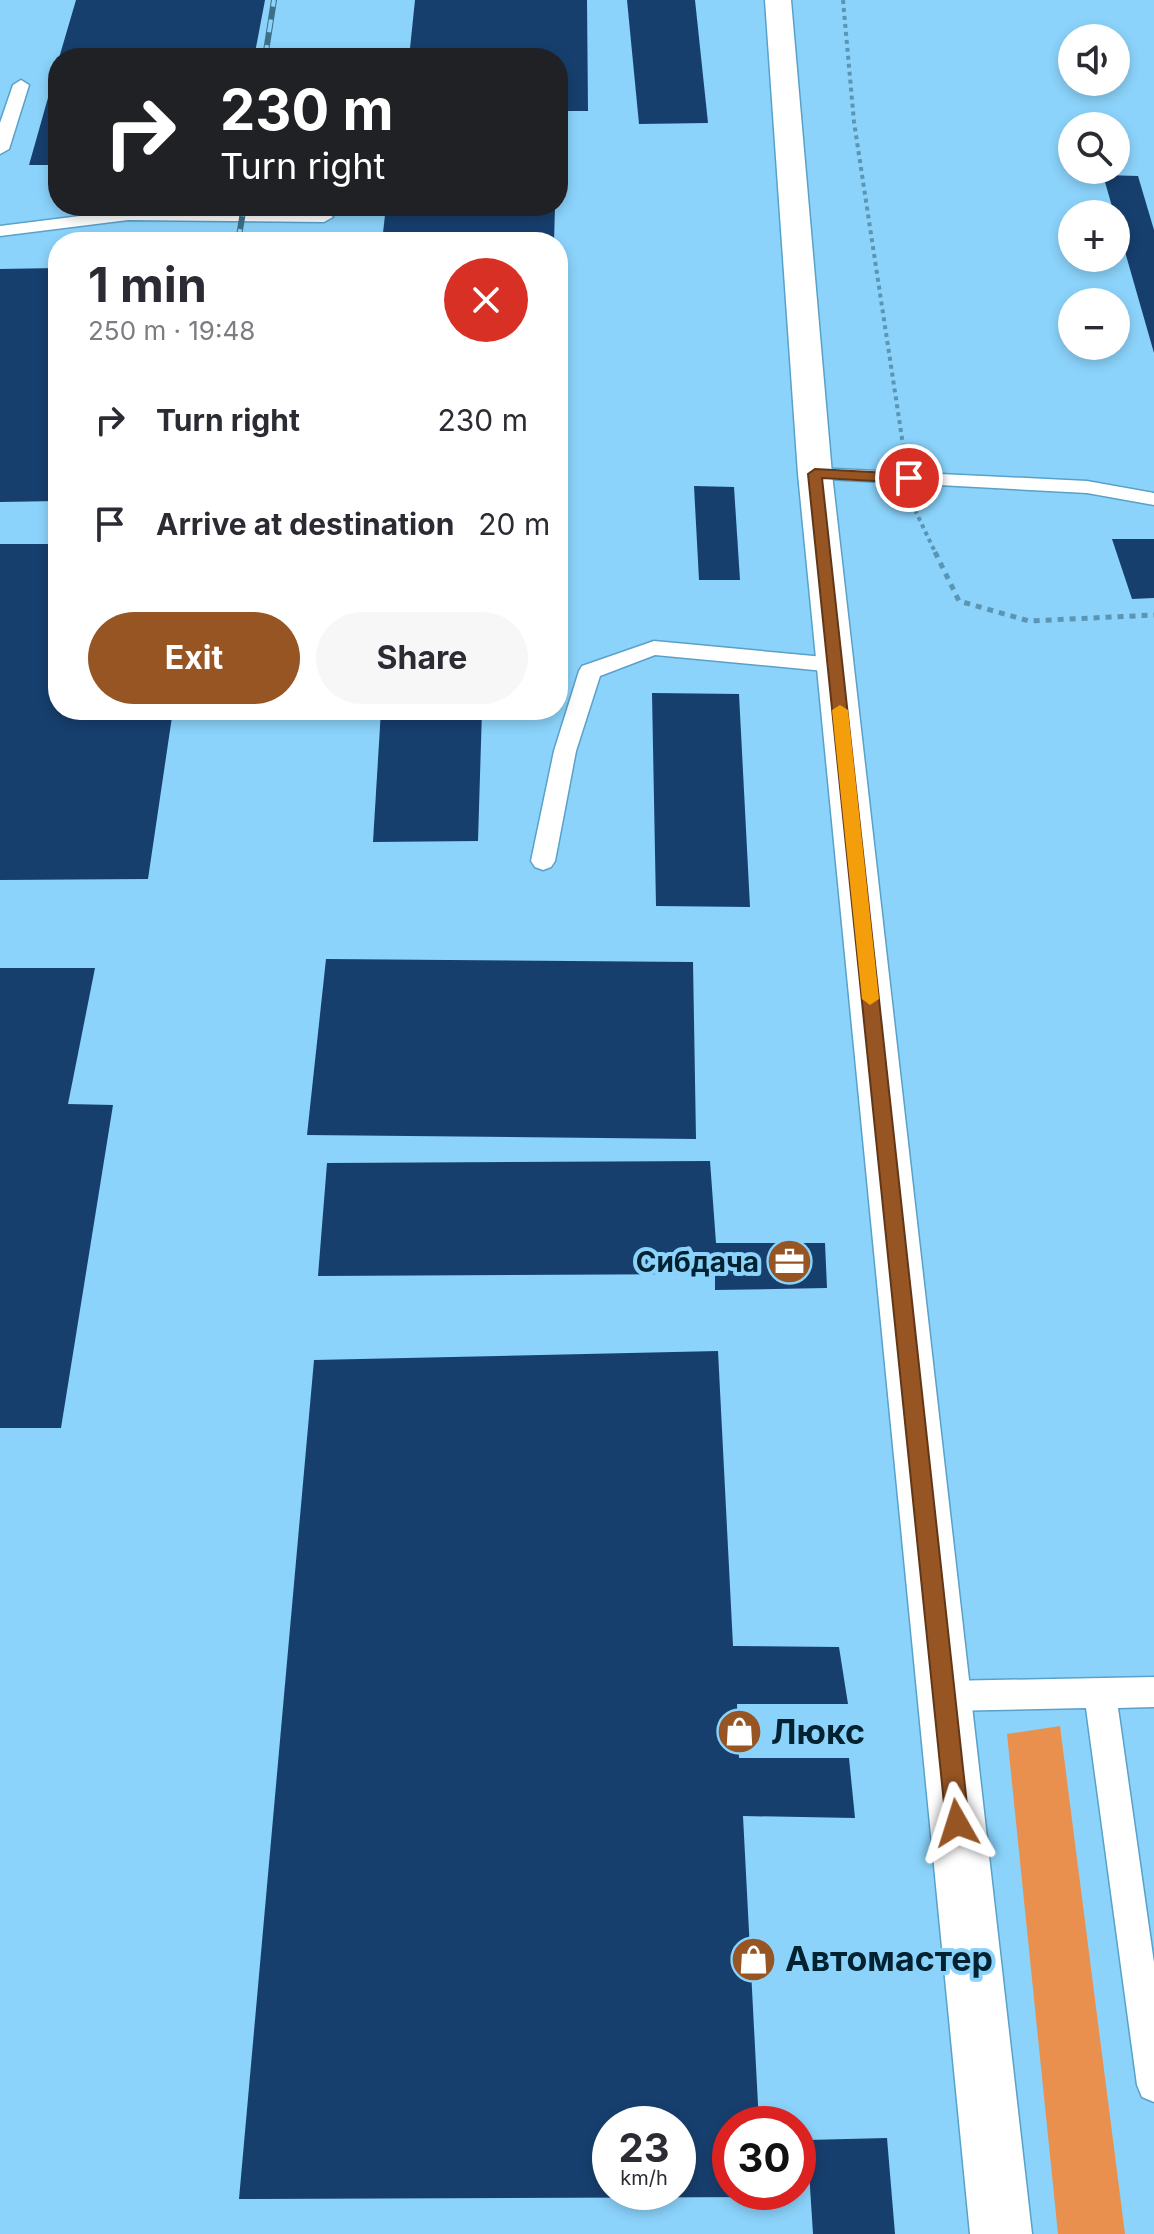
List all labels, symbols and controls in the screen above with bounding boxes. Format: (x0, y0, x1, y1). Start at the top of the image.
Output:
map controls (1058, 24, 1130, 360)
button: sound (1058, 24, 1130, 96)
text: 230 m (220, 76, 394, 144)
icon: right (88, 80, 192, 184)
button: search (1058, 112, 1130, 184)
text: Turn right (220, 144, 385, 188)
button: + (1058, 200, 1130, 272)
text: 1 min (88, 255, 207, 314)
button: close (444, 258, 528, 342)
button: − (1058, 288, 1130, 360)
text: 250 m · 19:48 (88, 315, 255, 346)
icon: right (88, 398, 132, 442)
text: Turn right (156, 402, 300, 438)
text: 230 m (438, 402, 528, 438)
pin (875, 444, 943, 512)
icon: arrive (887, 456, 931, 500)
icon: arrive (88, 502, 132, 546)
text: Arrive at destination (156, 506, 454, 542)
text: 20 m (478, 506, 550, 542)
button: Exit (88, 612, 300, 704)
button: Share (316, 612, 528, 704)
office icon: Сибдача (766, 1238, 814, 1286)
place label: Сибдача (636, 1245, 759, 1279)
shop icon: Люкс (716, 1708, 764, 1756)
place label: Люкс (771, 1711, 865, 1752)
position arrow (915, 1781, 999, 1865)
shop icon: Автомастер (730, 1935, 778, 1983)
place label: Автомастер (785, 1938, 993, 1979)
speed limit sign: 30 (712, 2106, 816, 2210)
text: 23 (618, 2123, 670, 2172)
text: km/h (620, 2166, 668, 2190)

